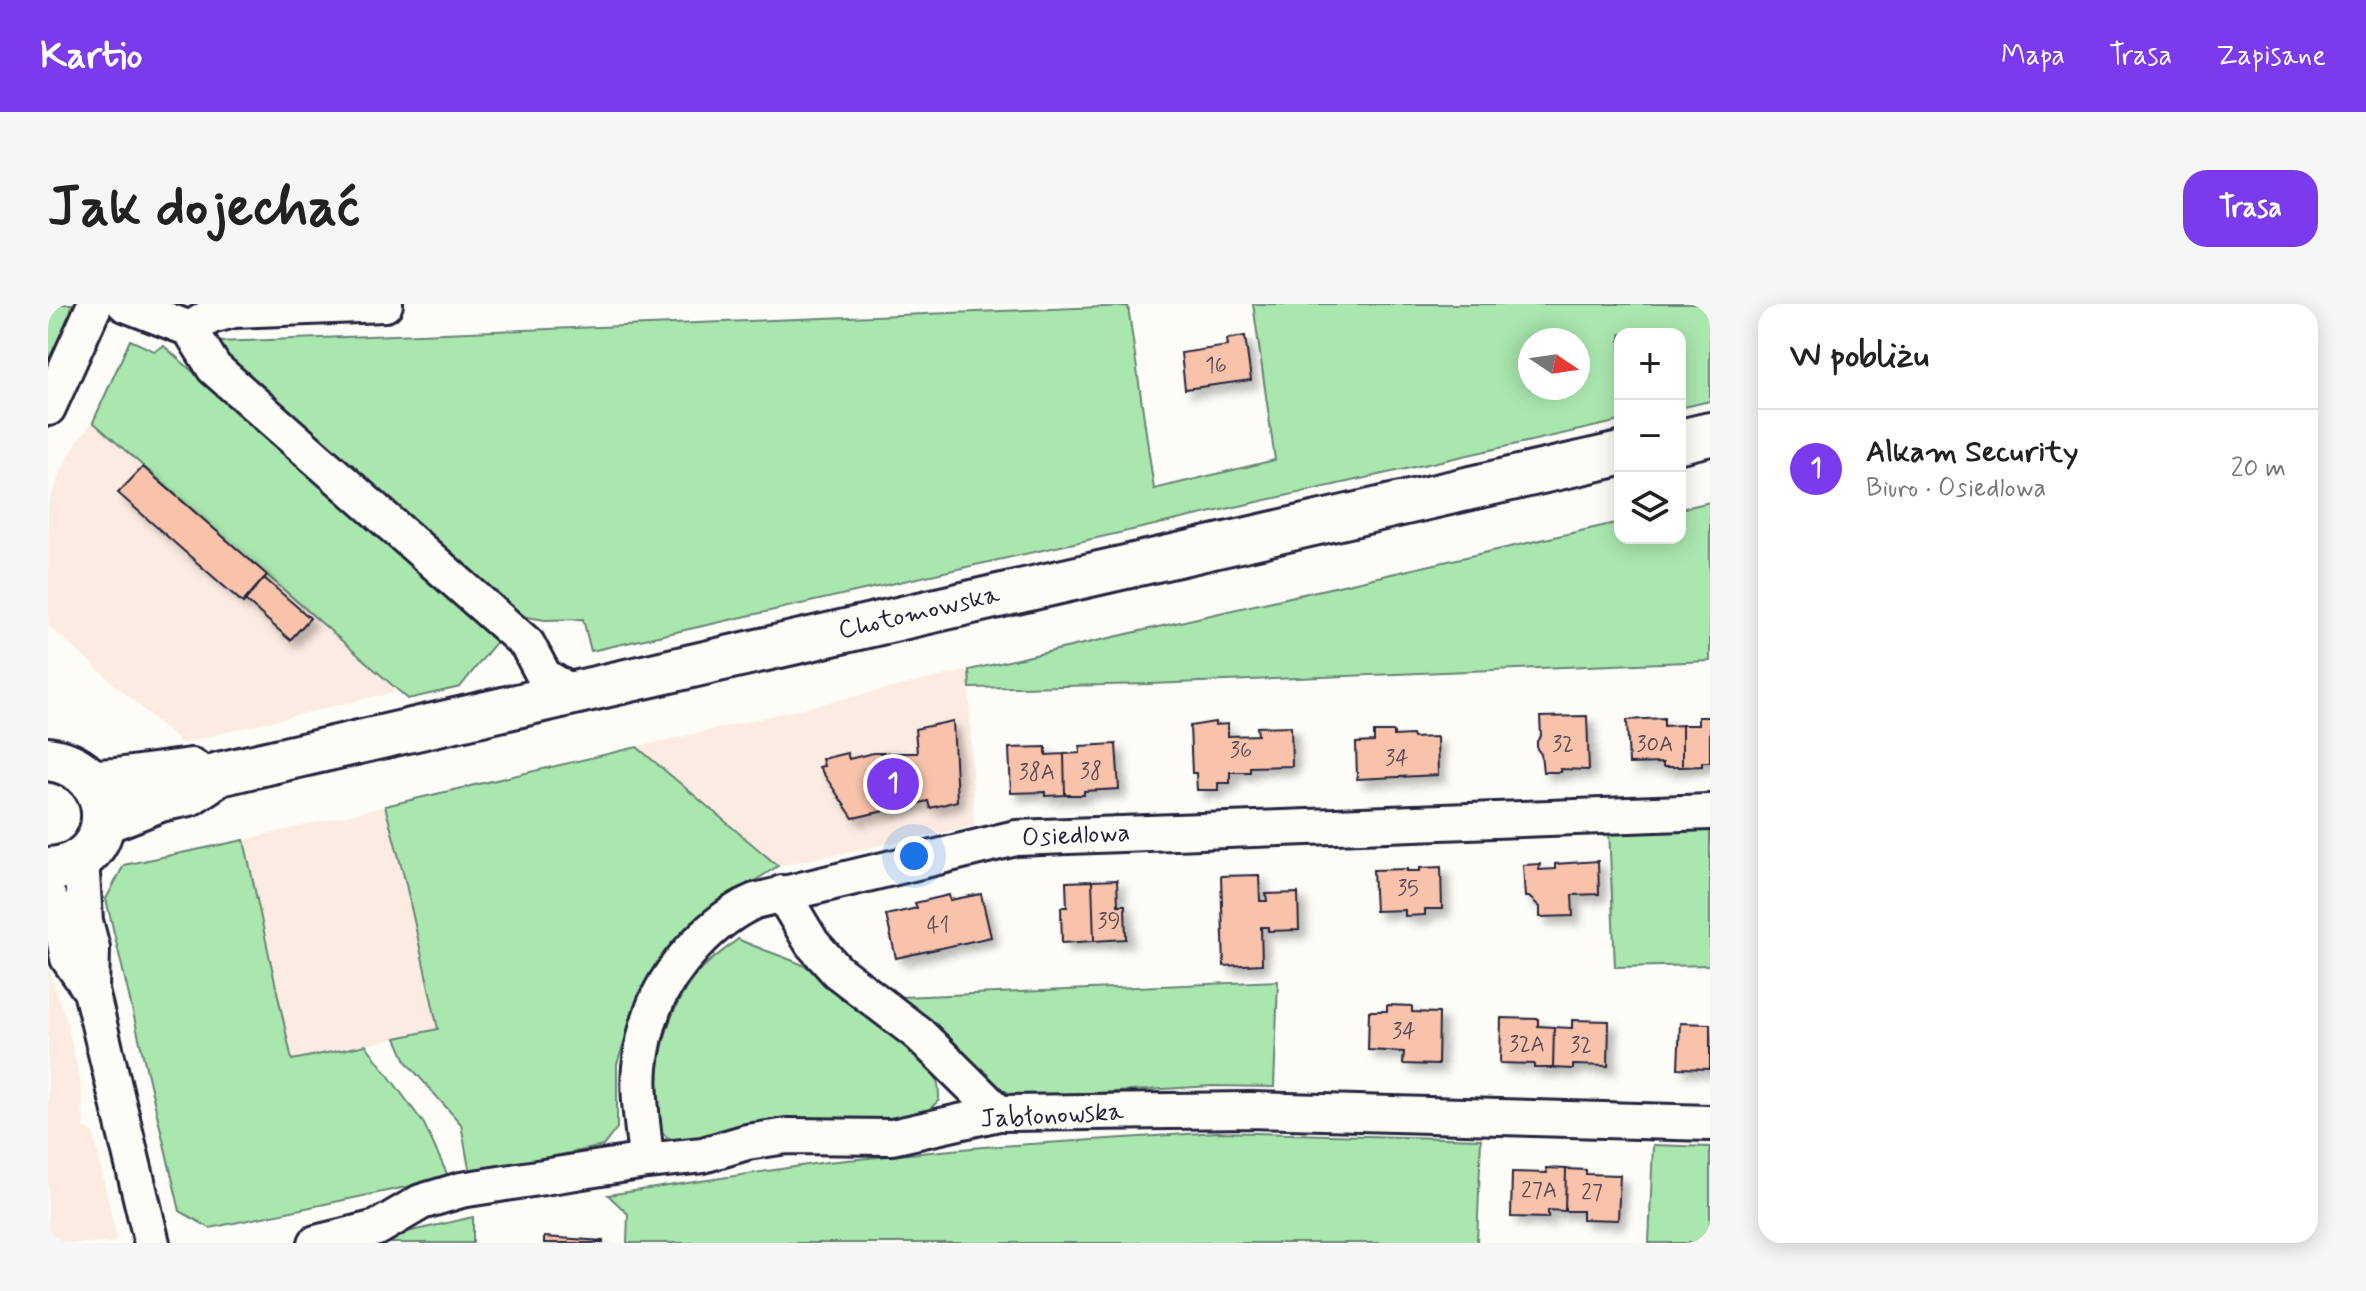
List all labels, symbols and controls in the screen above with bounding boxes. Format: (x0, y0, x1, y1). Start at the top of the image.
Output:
text: Kartio (40, 32, 143, 81)
text: Mapa (2001, 38, 2065, 75)
text: Trasa (2109, 38, 2172, 75)
text: Zapisane (2216, 38, 2326, 75)
button: Trasa (2183, 170, 2318, 247)
text: Jak dojechać (48, 172, 360, 245)
north arrow (1518, 328, 1590, 400)
map controls (1614, 328, 1686, 544)
button: + (1614, 328, 1686, 400)
text: W pobliżu (1790, 334, 1929, 379)
house number: 16 (1205, 352, 1227, 380)
button: − (1614, 400, 1686, 472)
text: Alkam Security (1866, 433, 2078, 472)
text: 1 (1810, 452, 1822, 486)
text: 20 m (2231, 452, 2286, 486)
button: layers (1614, 472, 1686, 544)
text: Biuro · Osiedlowa (1866, 472, 2046, 506)
street label: Chotomowska (835, 578, 1003, 648)
house number: 32 (1552, 731, 1574, 759)
house number: 30A (1637, 731, 1673, 759)
house number: 36 (1230, 737, 1252, 765)
house number: 34 (1385, 745, 1409, 773)
pin: 1 (867, 754, 919, 814)
house number: 38 (1080, 758, 1102, 786)
house number: 38A (1019, 759, 1055, 787)
street label: Osiedlowa (1021, 816, 1131, 856)
your location (894, 836, 934, 876)
house number: 35 (1397, 875, 1419, 903)
house number: 39 (1097, 908, 1121, 936)
house number: 41 (927, 912, 949, 940)
house number: 34 (1392, 1018, 1416, 1046)
house number: 32A (1509, 1031, 1545, 1059)
house number: 32 (1570, 1032, 1592, 1060)
street label: Jabłonowska (980, 1095, 1125, 1137)
house number: 27A (1521, 1177, 1557, 1205)
house number: 27 (1581, 1179, 1603, 1207)

